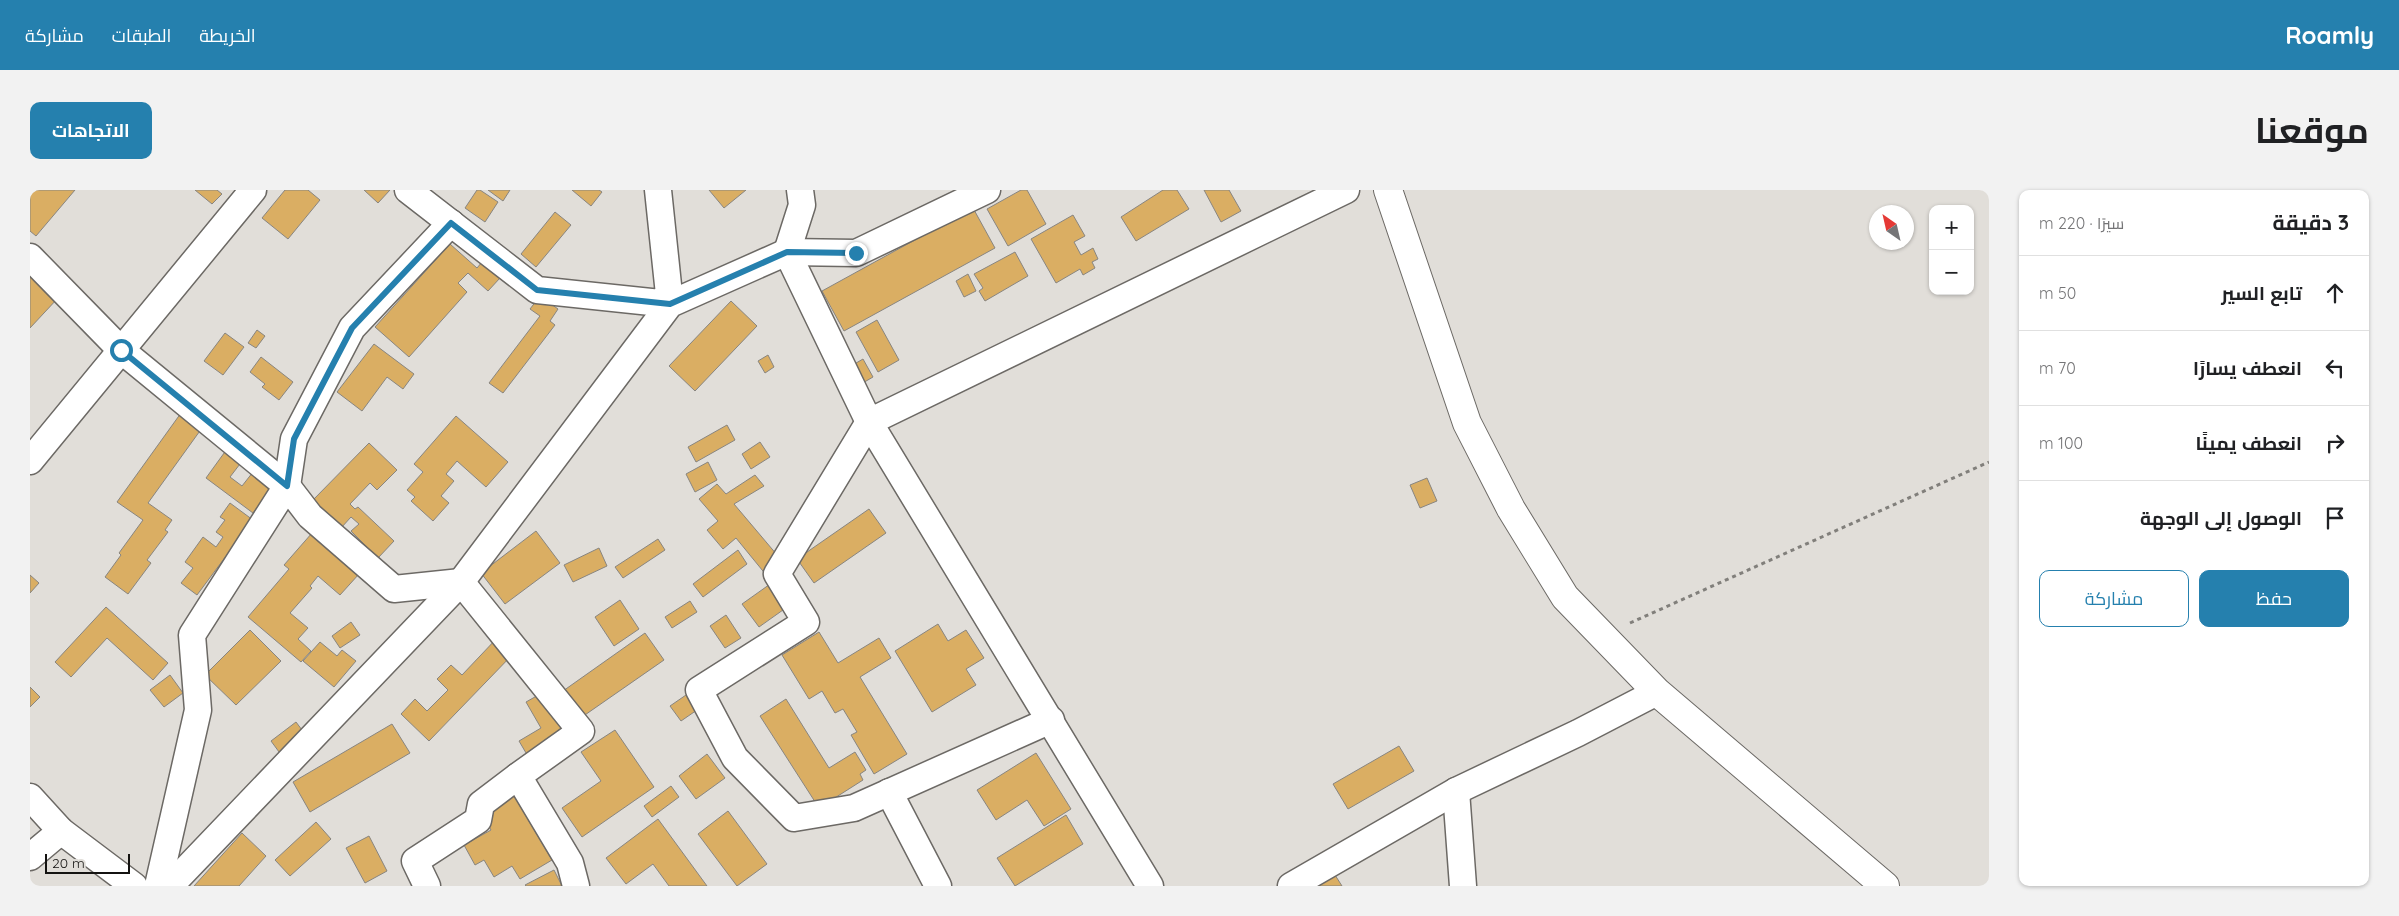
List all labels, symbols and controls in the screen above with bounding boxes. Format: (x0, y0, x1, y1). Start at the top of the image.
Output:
text: Roamly (2285, 20, 2374, 50)
text: مشاركة (25, 24, 84, 47)
text: الطبقات (112, 24, 171, 47)
text: الخريطة (199, 24, 256, 47)
button: الاتجاهات (30, 102, 152, 159)
text: موقعنا (2255, 108, 2369, 152)
north arrow (1869, 205, 1914, 250)
map controls (1929, 205, 1974, 295)
button: + (1929, 205, 1974, 250)
text: 3 دقيقة (2272, 209, 2349, 235)
text: سيرًا · 220 m (2039, 213, 2124, 233)
route end (845, 242, 868, 265)
button: − (1929, 250, 1974, 295)
icon: ahead (2321, 279, 2349, 307)
text: تابع السير (2221, 281, 2302, 305)
text: 50 m (2039, 283, 2076, 303)
route start (110, 339, 133, 362)
icon: left (2321, 354, 2349, 382)
text: انعطف يسارًا (2193, 356, 2302, 380)
text: 70 m (2039, 358, 2076, 378)
icon: right (2321, 429, 2349, 457)
text: انعطف يمينًا (2195, 431, 2302, 455)
text: 100 m (2039, 433, 2083, 453)
icon: arrive (2321, 504, 2349, 532)
text: الوصول إلى الوجهة (2140, 506, 2302, 530)
button: مشاركة (2039, 570, 2189, 627)
button: حفظ (2199, 570, 2349, 627)
scale bar (45, 851, 130, 874)
text: 20 m (52, 854, 85, 872)

